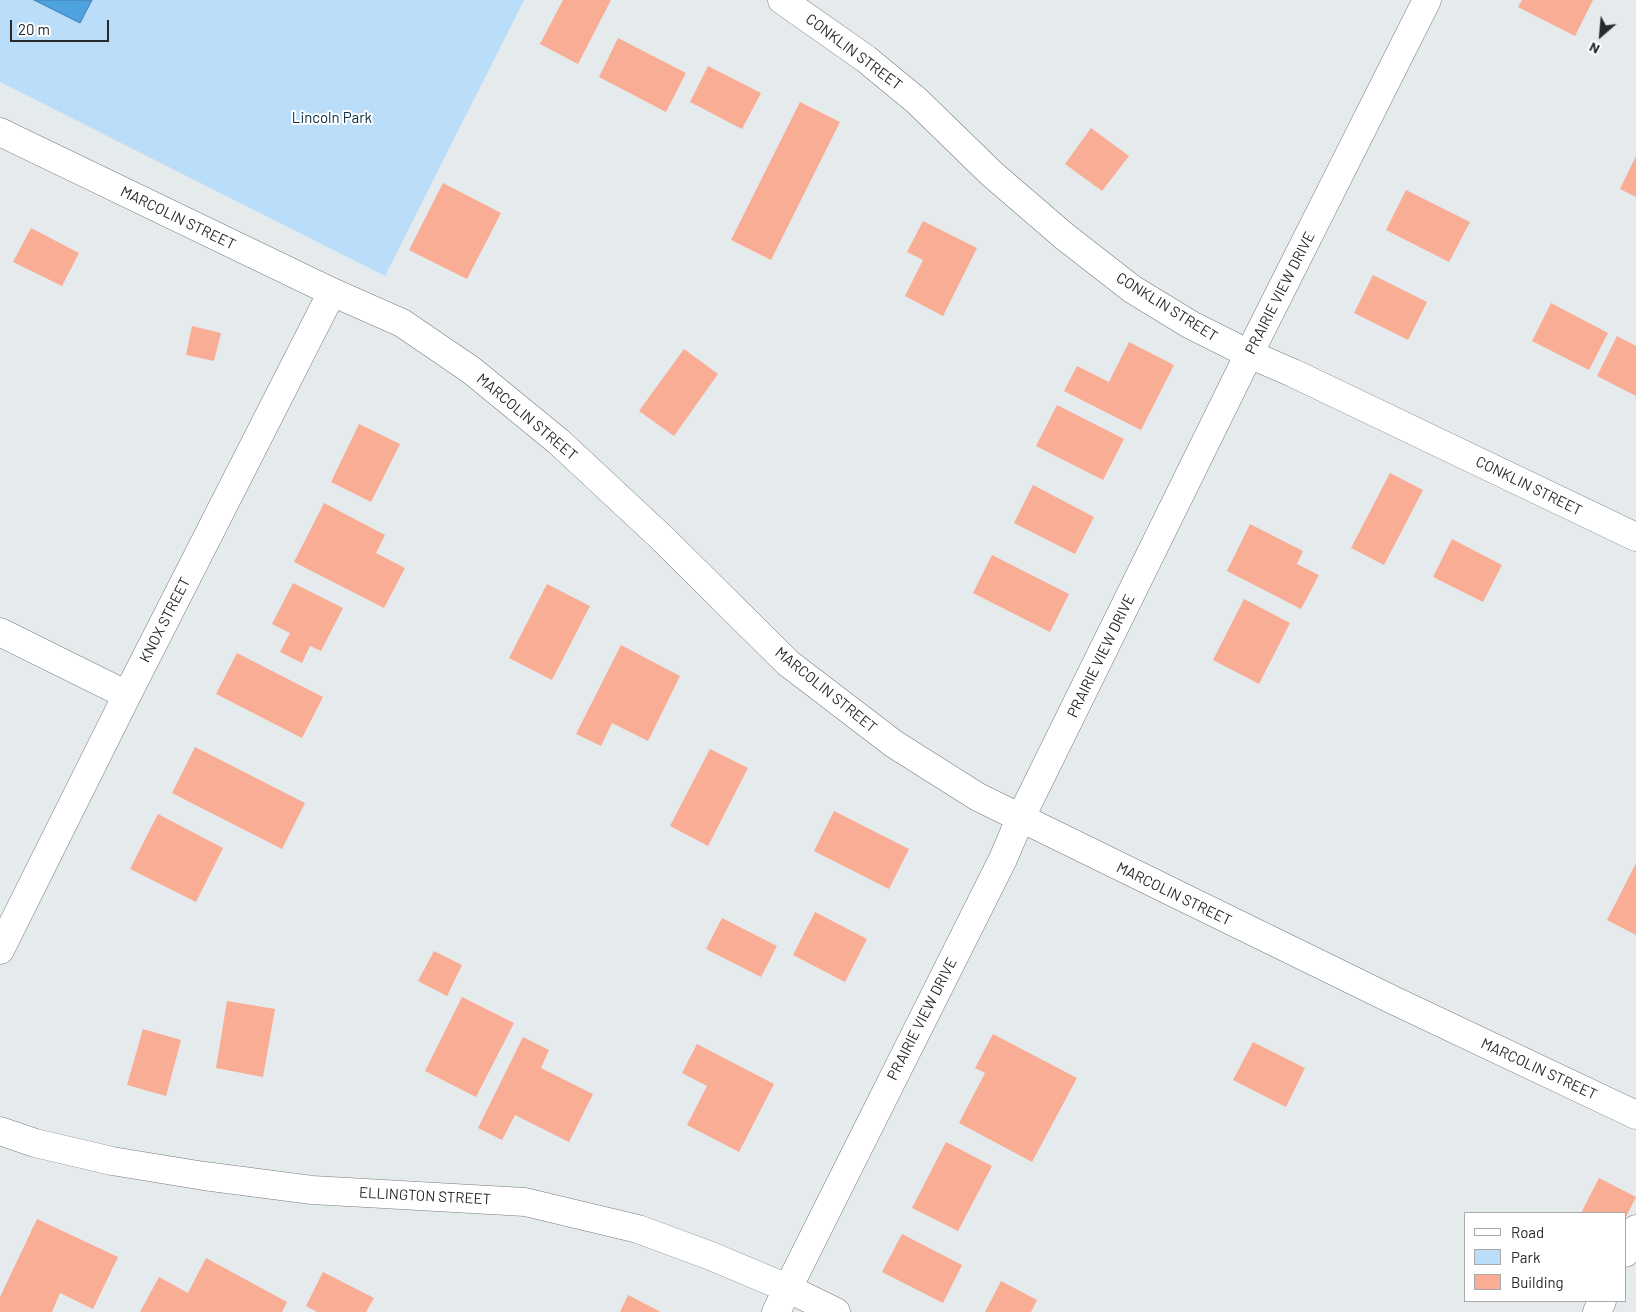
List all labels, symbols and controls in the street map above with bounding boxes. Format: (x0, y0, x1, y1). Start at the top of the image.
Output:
scale bar (12, 10, 111, 42)
street label: CONKLIN STREET (802, 10, 906, 94)
north arrow (1576, 10, 1626, 60)
text: 20 m (18, 20, 50, 38)
text: N (1586, 39, 1602, 58)
park label: Lincoln Park (292, 109, 372, 127)
street label: MARCOLIN STREET (118, 182, 238, 254)
street label: PRAIRIE VIEW DRIVE (1241, 229, 1319, 357)
street label: CONKLIN STREET (1113, 269, 1221, 345)
street label: MARCOLIN STREET (473, 370, 581, 464)
street label: CONKLIN STREET (1473, 452, 1585, 520)
street label: KNOX STREET (136, 574, 194, 666)
street label: PRAIRIE VIEW DRIVE (1063, 591, 1139, 721)
street label: MARCOLIN STREET (771, 643, 881, 737)
street label: MARCOLIN STREET (1114, 858, 1234, 930)
street label: PRAIRIE VIEW DRIVE (883, 955, 961, 1083)
street label: MARCOLIN STREET (1478, 1034, 1600, 1104)
street label: ELLINGTON STREET (358, 1184, 492, 1208)
legend (1464, 1212, 1626, 1302)
text: Road (1511, 1223, 1544, 1241)
text: Park (1511, 1248, 1540, 1266)
text: Building (1511, 1273, 1564, 1291)

